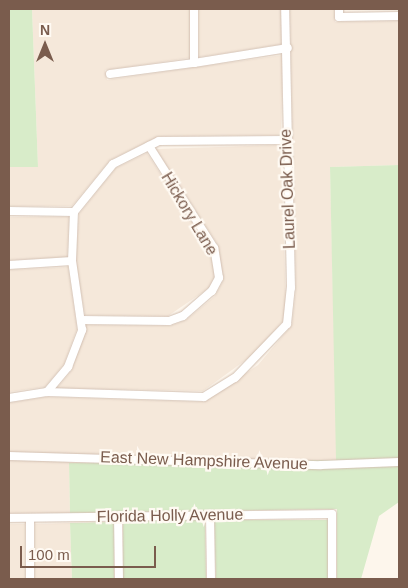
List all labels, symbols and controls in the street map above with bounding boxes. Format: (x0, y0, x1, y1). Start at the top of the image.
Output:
north arrow (20, 20, 70, 70)
text: N (40, 22, 50, 38)
street label: Laurel Oak Drive (276, 129, 300, 249)
street label: Hickory Lane (157, 169, 221, 259)
street label: East New Hampshire Avenue (99, 448, 309, 474)
street label: Florida Holly Avenue (96, 505, 244, 527)
scale bar (22, 536, 159, 568)
text: 100 m (28, 546, 70, 563)

